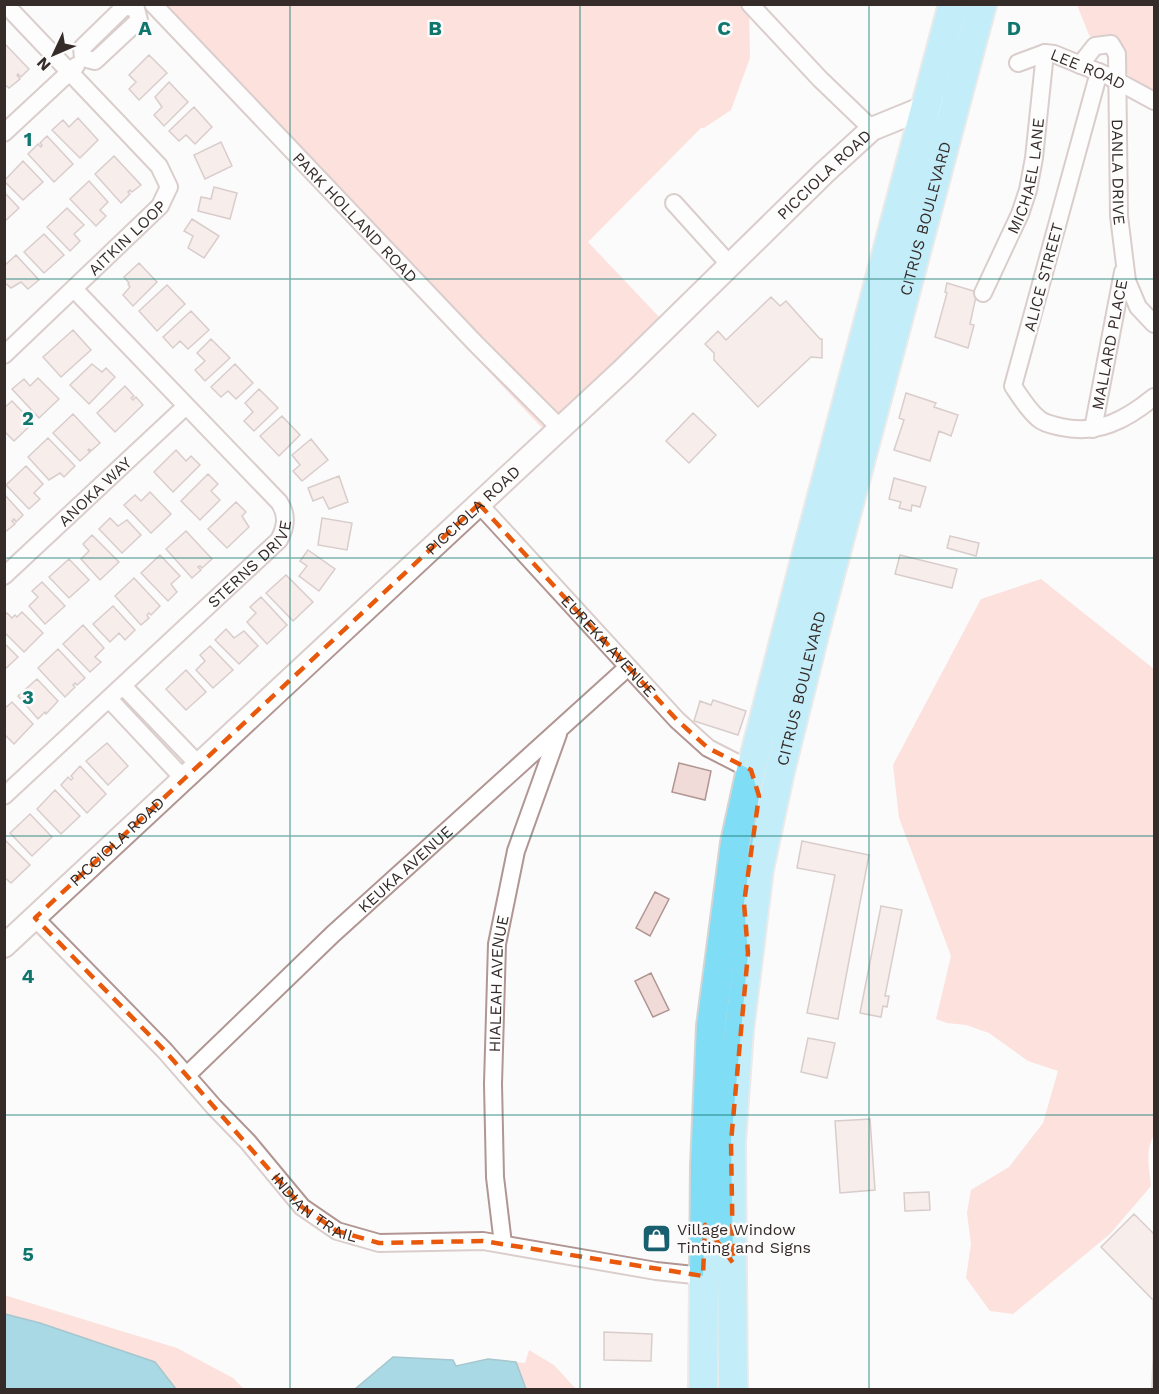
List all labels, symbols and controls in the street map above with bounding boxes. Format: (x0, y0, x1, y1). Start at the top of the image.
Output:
text: A (138, 16, 152, 40)
text: B (428, 16, 442, 40)
text: C (717, 16, 731, 40)
text: D (1007, 16, 1021, 40)
north arrow (24, 24, 84, 84)
street label: LEE ROAD (1048, 45, 1129, 94)
text: N (33, 53, 55, 75)
street label: MICHAEL LANE (1003, 117, 1048, 237)
street label: DANLA DRIVE (1108, 119, 1129, 226)
street label: PICCIOLA ROAD (773, 126, 875, 224)
text: 1 (24, 127, 32, 151)
street label: CITRUS BOULEVARD (896, 139, 955, 298)
street label: PARK HOLLAND ROAD (289, 148, 421, 287)
street label: AITKIN LOOP (84, 196, 170, 279)
street label: ALICE STREET (1020, 220, 1067, 334)
street label: MALLARD PLACE (1088, 278, 1131, 411)
text: 2 (22, 406, 34, 430)
street label: ANOKA WAY (54, 453, 136, 530)
street label: PICCIOLA ROAD (422, 462, 524, 559)
street label: STERNS DRIVE (204, 519, 295, 612)
street label: EUREKA AVENUE (557, 591, 660, 701)
street label: CITRUS BOULEVARD (773, 609, 830, 768)
text: 3 (22, 685, 34, 709)
street label: PICCIOLA ROAD (66, 793, 168, 890)
street label: KEUKA AVENUE (354, 822, 456, 917)
street label: HIALEAH AVENUE (485, 914, 513, 1053)
text: 4 (22, 964, 35, 988)
street label: INDIAN TRAIL (267, 1169, 360, 1246)
place label: Village Window Tinting and Signs (677, 1220, 811, 1257)
shop icon: Village Window Tinting and Signs (640, 1222, 672, 1254)
text: 5 (22, 1242, 34, 1266)

